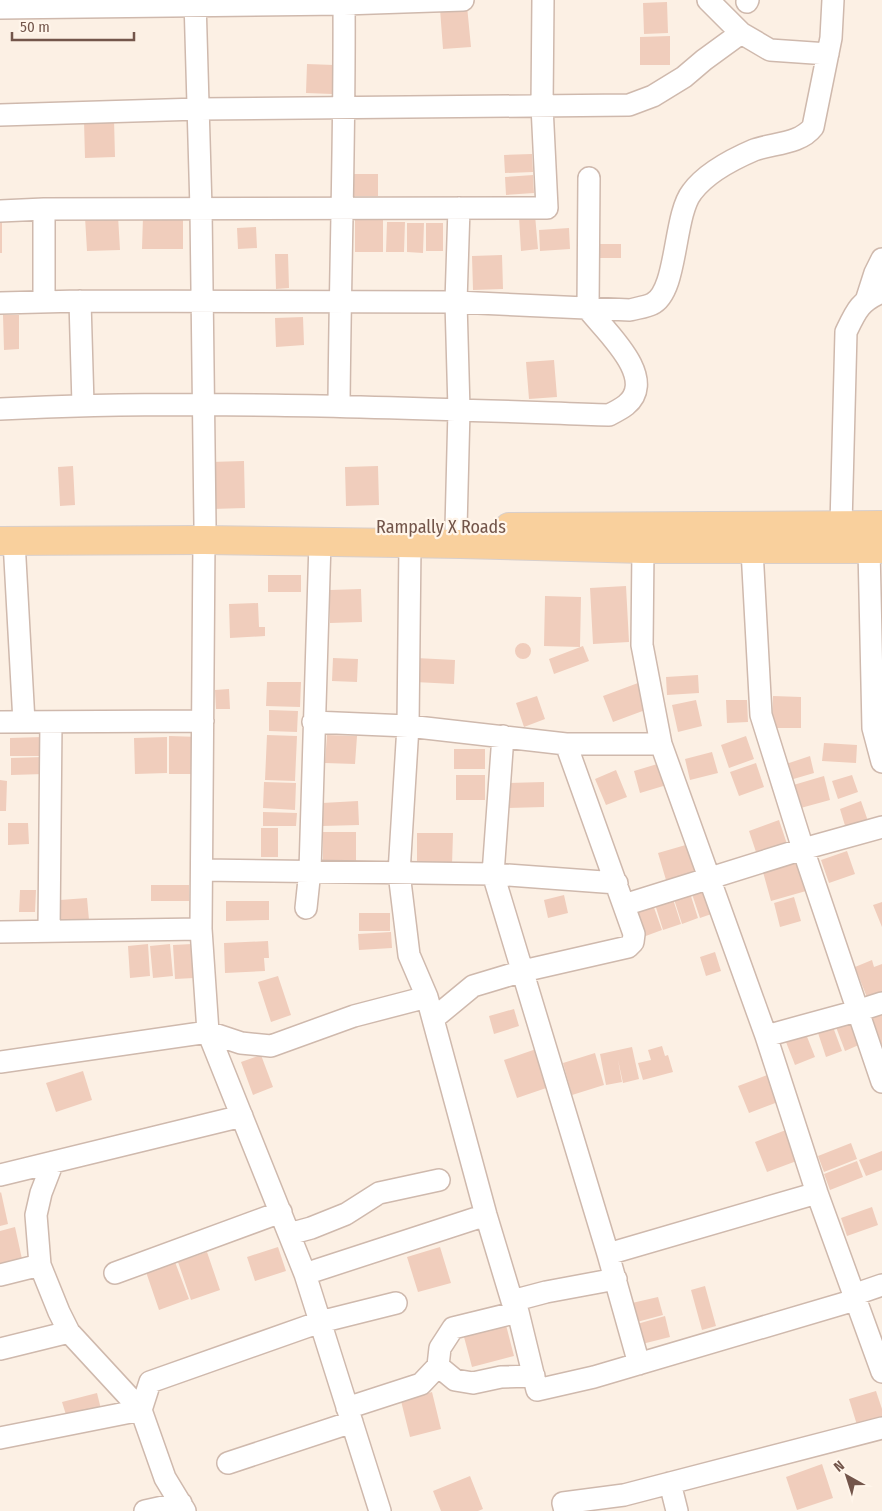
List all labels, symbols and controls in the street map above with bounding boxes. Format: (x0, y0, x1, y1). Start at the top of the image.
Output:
scale bar (12, 10, 135, 42)
text: 50 m (20, 18, 50, 36)
street label: Rampally X Roads (376, 516, 506, 538)
north arrow (822, 1451, 872, 1501)
text: N (831, 1457, 848, 1476)

